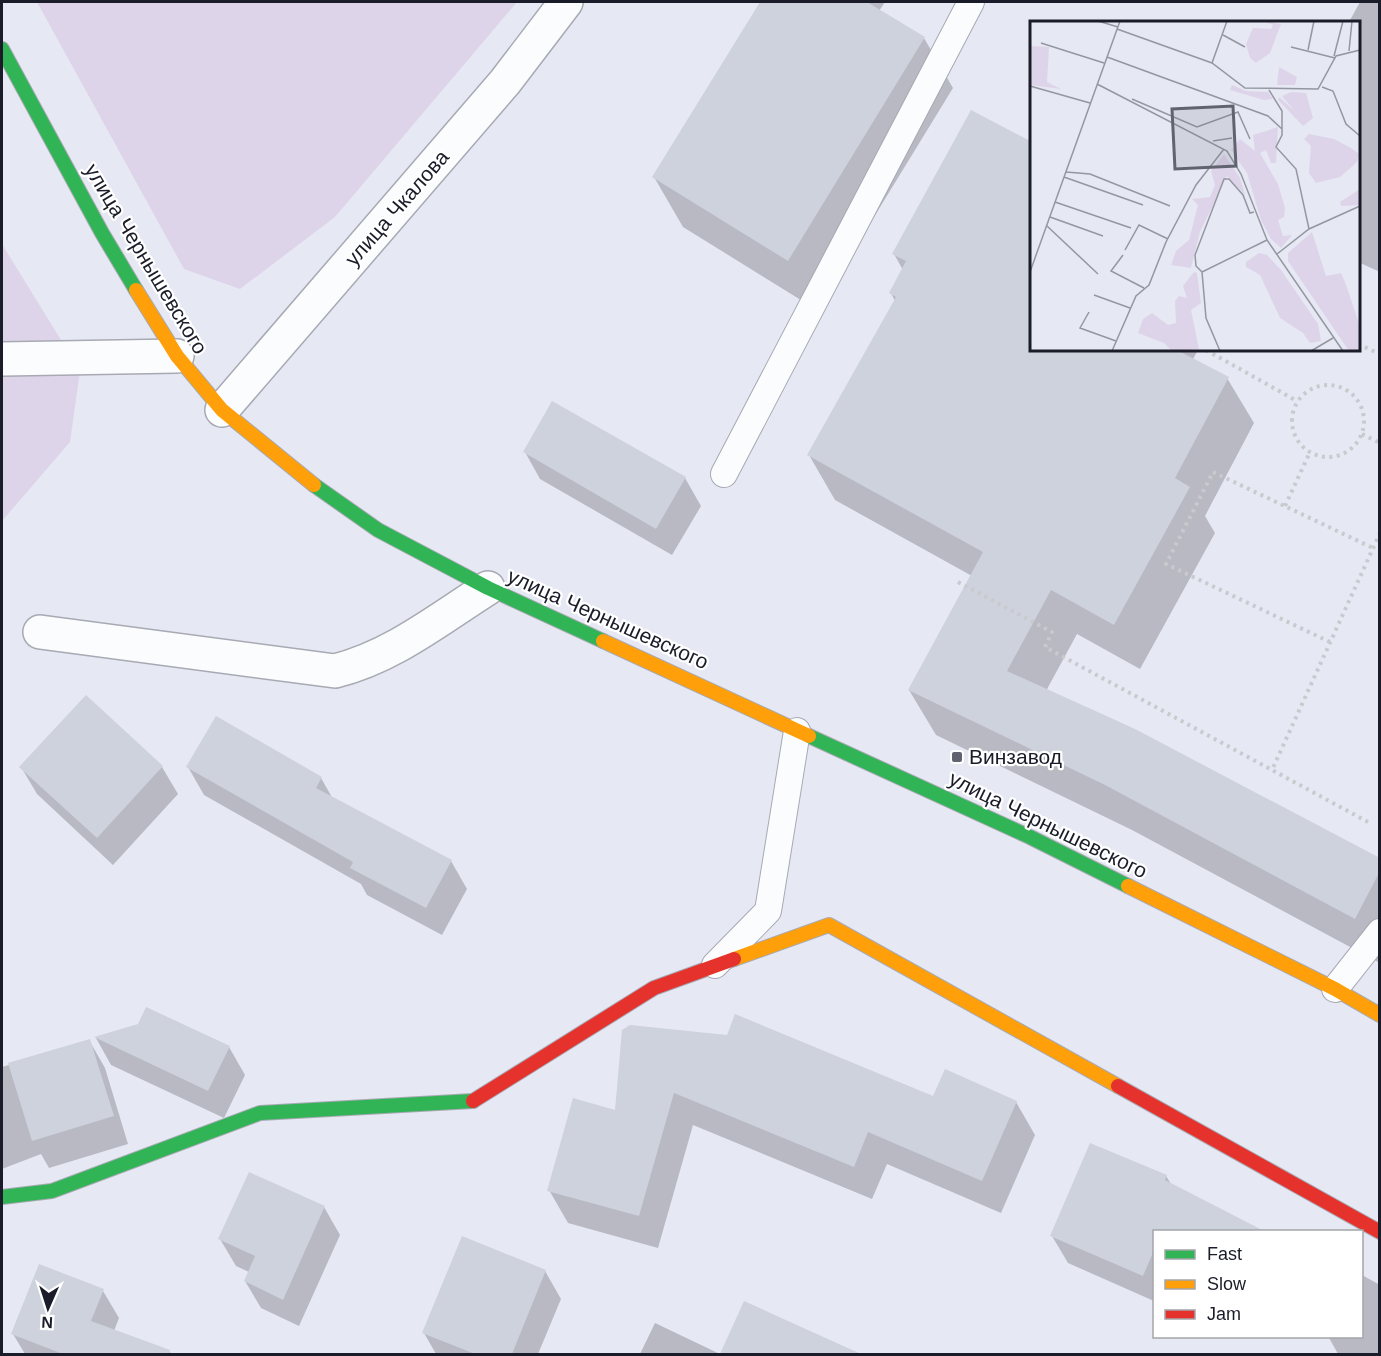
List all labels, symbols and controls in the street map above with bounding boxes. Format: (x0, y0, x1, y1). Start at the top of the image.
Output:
inset map (1030, 21, 1360, 351)
street label: улица Чкалова (340, 145, 453, 270)
street label: улица Чернышевского (81, 160, 212, 358)
street label: улица Чернышевского (504, 564, 712, 673)
place label: Винзавод (969, 745, 1062, 768)
marker: Винзавод (950, 750, 964, 764)
street label: улица Чернышевского (945, 767, 1151, 883)
legend (1153, 1230, 1363, 1338)
text: Fast (1207, 1244, 1242, 1264)
text: Slow (1207, 1274, 1247, 1294)
north arrow (18, 1278, 78, 1338)
text: Jam (1207, 1304, 1241, 1324)
text: N (41, 1314, 53, 1331)

